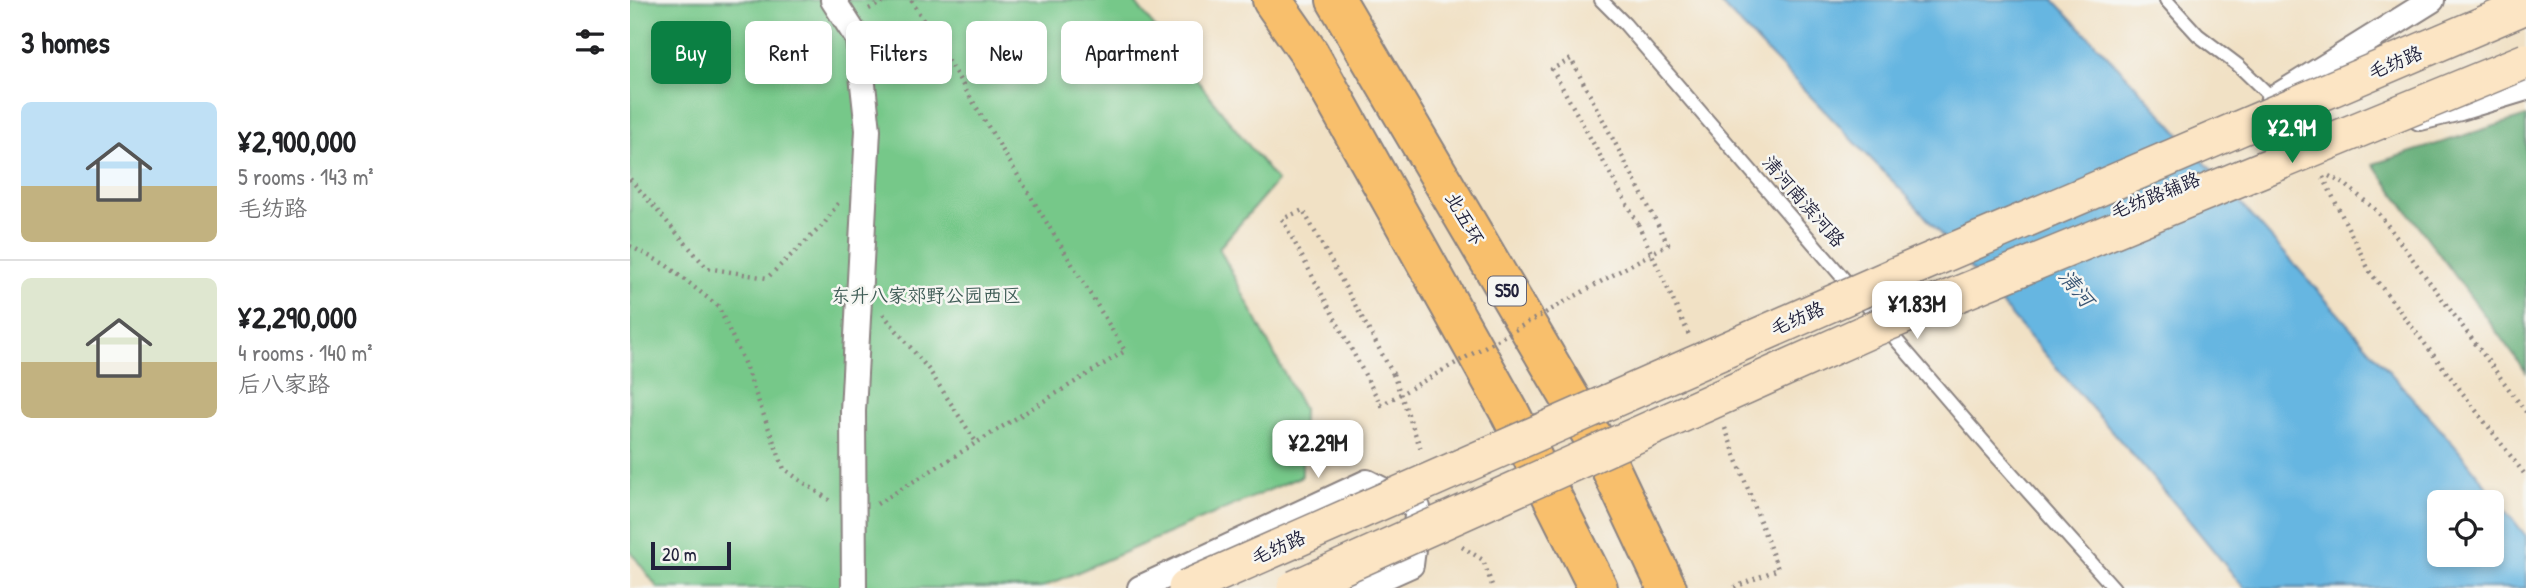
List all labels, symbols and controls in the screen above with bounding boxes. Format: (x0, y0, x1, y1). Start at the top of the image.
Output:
chip: Buy (651, 21, 731, 84)
chip: Rent (745, 21, 832, 84)
chip: Filters (846, 21, 952, 84)
chip: New (966, 21, 1047, 84)
chip: Apartment (1061, 21, 1203, 84)
text: 3 homes (21, 22, 110, 62)
icon: filters (571, 23, 609, 61)
street label: 毛纺路 (2364, 39, 2426, 85)
pin: ¥2.9M (2243, 106, 2341, 165)
text: ¥2.9M (2268, 112, 2316, 143)
text: ¥2,900,000 (238, 121, 356, 161)
icon: home (77, 130, 161, 214)
street label: 清河南滨河路 (1757, 149, 1851, 253)
text: 5 rooms · 143 m² (238, 161, 374, 192)
street label: 毛纺路辅路 (2106, 165, 2204, 225)
street label: 北五环 (1439, 187, 1491, 249)
text: 毛纺路 (238, 192, 307, 223)
water label: 清河 (2052, 262, 2103, 315)
road number: S50 (1488, 276, 1526, 306)
park label: 东升八家郊野公园西区 (831, 282, 1021, 308)
pin: ¥1.83M (1860, 282, 1974, 341)
text: ¥1.83M (1888, 288, 1946, 319)
street label: 毛纺路 (1766, 295, 1828, 341)
text: ¥2,290,000 (238, 297, 357, 337)
icon: home (77, 306, 161, 390)
text: 4 rooms · 140 m² (238, 337, 372, 368)
text: 后八家路 (238, 368, 330, 399)
pin: ¥2.29M (1261, 420, 1375, 480)
text: ¥2.29M (1288, 427, 1348, 458)
map controls (2427, 490, 2504, 567)
button: locate (2427, 490, 2504, 567)
street label: 毛纺路 (1247, 524, 1309, 570)
scale bar (651, 539, 732, 571)
text: 20 m (662, 541, 697, 567)

